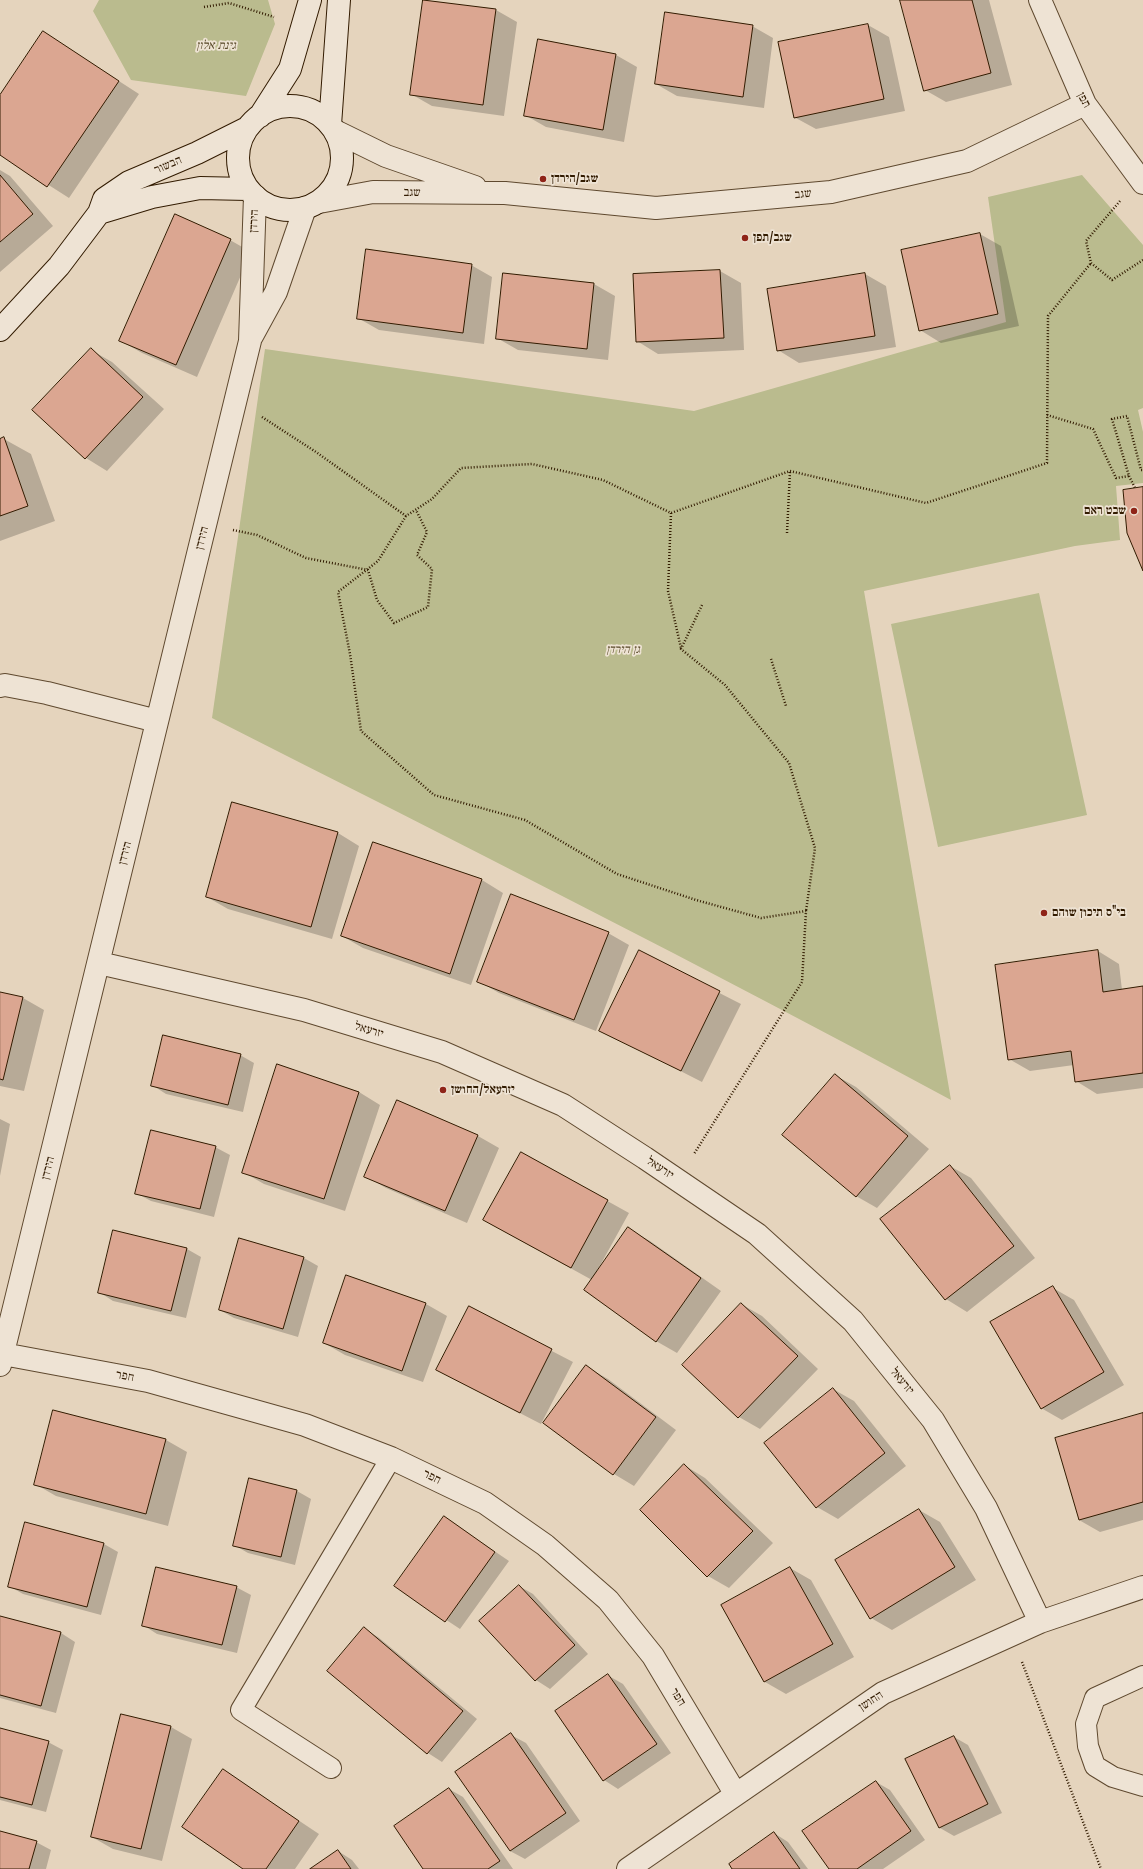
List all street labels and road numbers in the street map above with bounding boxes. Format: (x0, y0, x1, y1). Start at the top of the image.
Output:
street label: תפן (1074, 90, 1094, 110)
street label: הבשור (152, 153, 184, 177)
street label: שגב (403, 186, 421, 200)
street label: שגב (794, 186, 812, 202)
street label: הירדן (246, 209, 262, 233)
street label: הירדן (192, 525, 212, 551)
street label: הירדן (115, 840, 135, 866)
street label: יזרעאל (353, 1019, 385, 1041)
street label: יזרעאל (644, 1154, 676, 1182)
street label: הירדן (38, 1155, 58, 1181)
street label: יזרעאל (887, 1365, 917, 1397)
street label: חפר (115, 1367, 135, 1385)
street label: חפר (421, 1467, 443, 1487)
street label: חפר (667, 1685, 689, 1709)
street label: החושן (856, 1688, 886, 1714)

